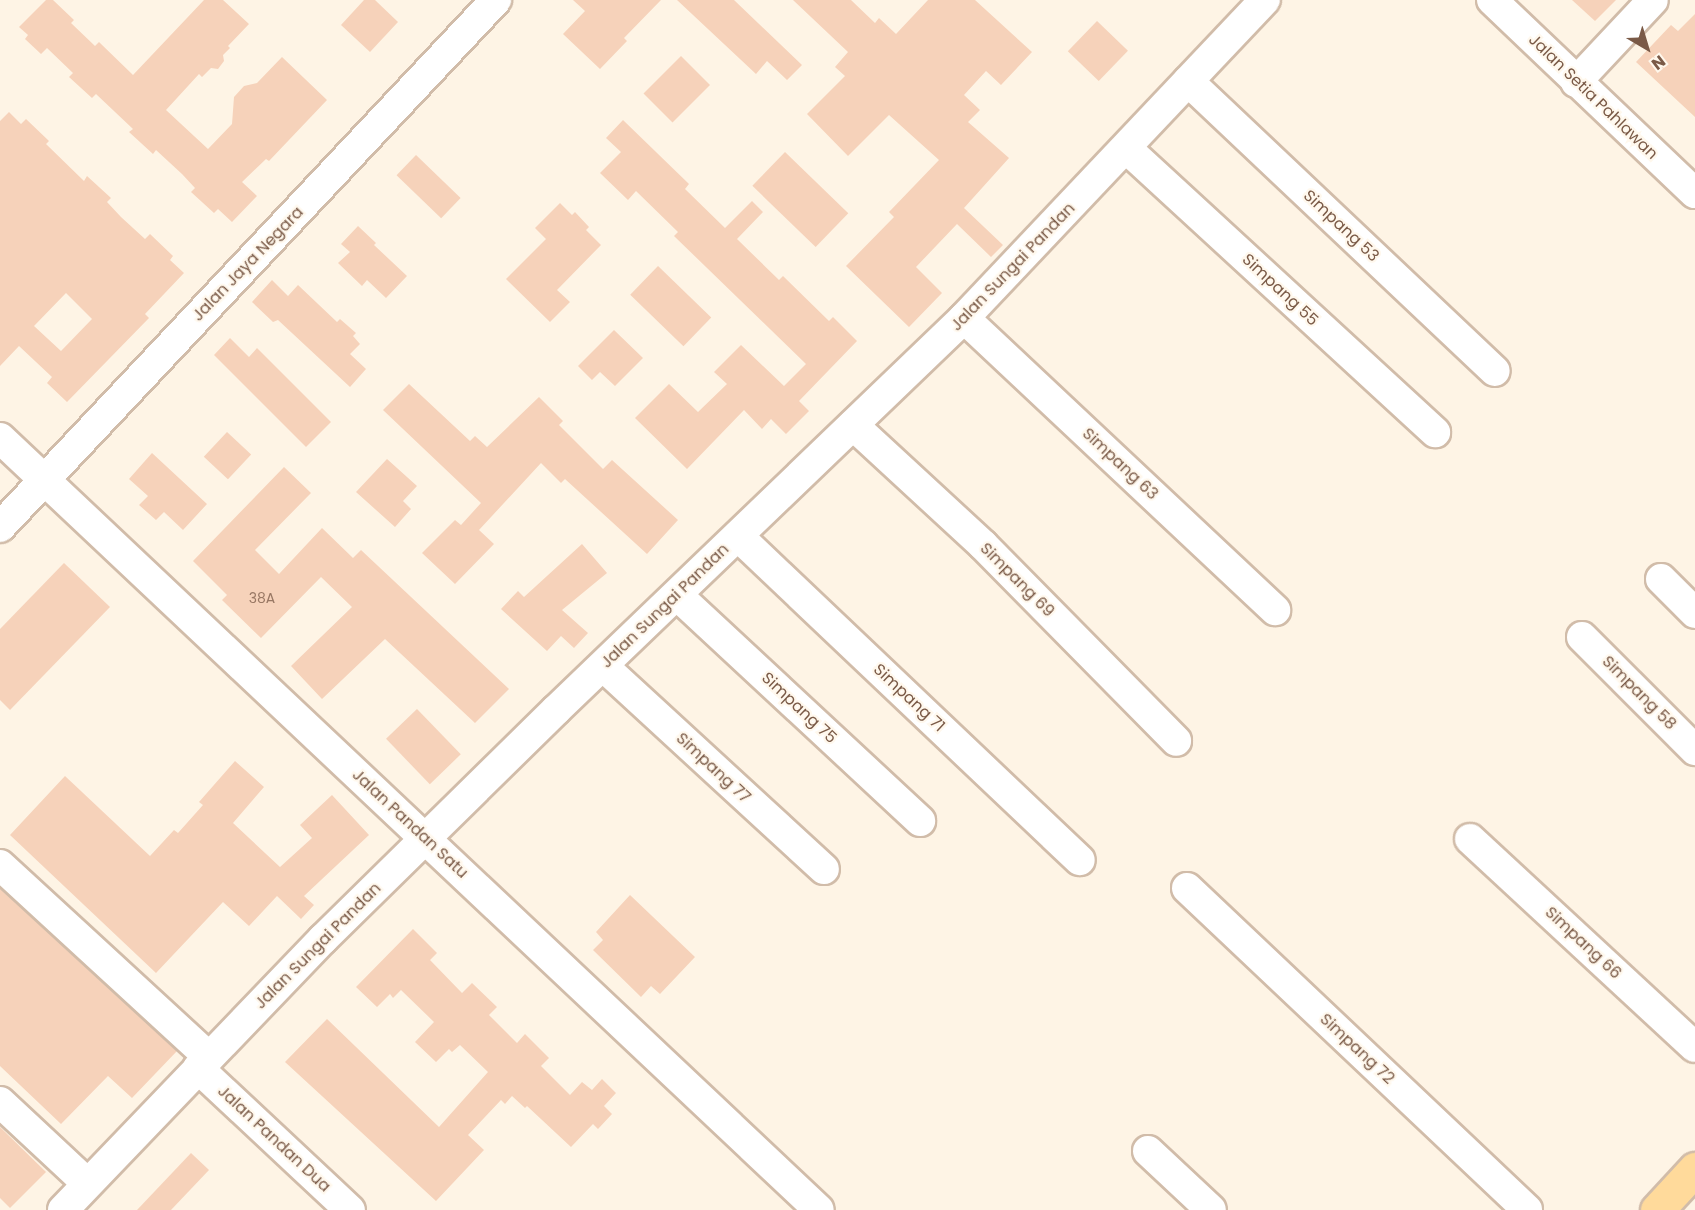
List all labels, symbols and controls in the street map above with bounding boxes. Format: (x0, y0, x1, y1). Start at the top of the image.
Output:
north arrow (1617, 18, 1677, 78)
street label: Jalan Setia Pahlawan (1524, 30, 1662, 164)
text: N (1647, 50, 1670, 75)
street label: Simpang 53 (1299, 186, 1383, 266)
street label: Jalan Sungai Pandan (947, 199, 1079, 335)
street label: Jalan Jaya Negara (188, 203, 308, 325)
street label: Simpang 55 (1238, 250, 1322, 330)
street label: Simpang 63 (1078, 424, 1162, 504)
street label: Simpang 69 (976, 539, 1058, 621)
street label: Jalan Sungai Pandan (597, 540, 733, 672)
house number: 38A (249, 590, 275, 606)
street label: Simpang 58 (1598, 652, 1680, 734)
street label: Simpang 71 (869, 660, 949, 736)
street label: Simpang 75 (758, 668, 840, 748)
street label: Simpang 77 (672, 729, 754, 807)
street label: Jalan Pandan Satu (348, 765, 472, 883)
street label: Jalan Sungai Pandan (251, 879, 385, 1013)
street label: Simpang 66 (1541, 903, 1625, 983)
street label: Simpang 72 (1316, 1010, 1398, 1088)
street label: Jalan Pandan Dua (214, 1082, 334, 1196)

